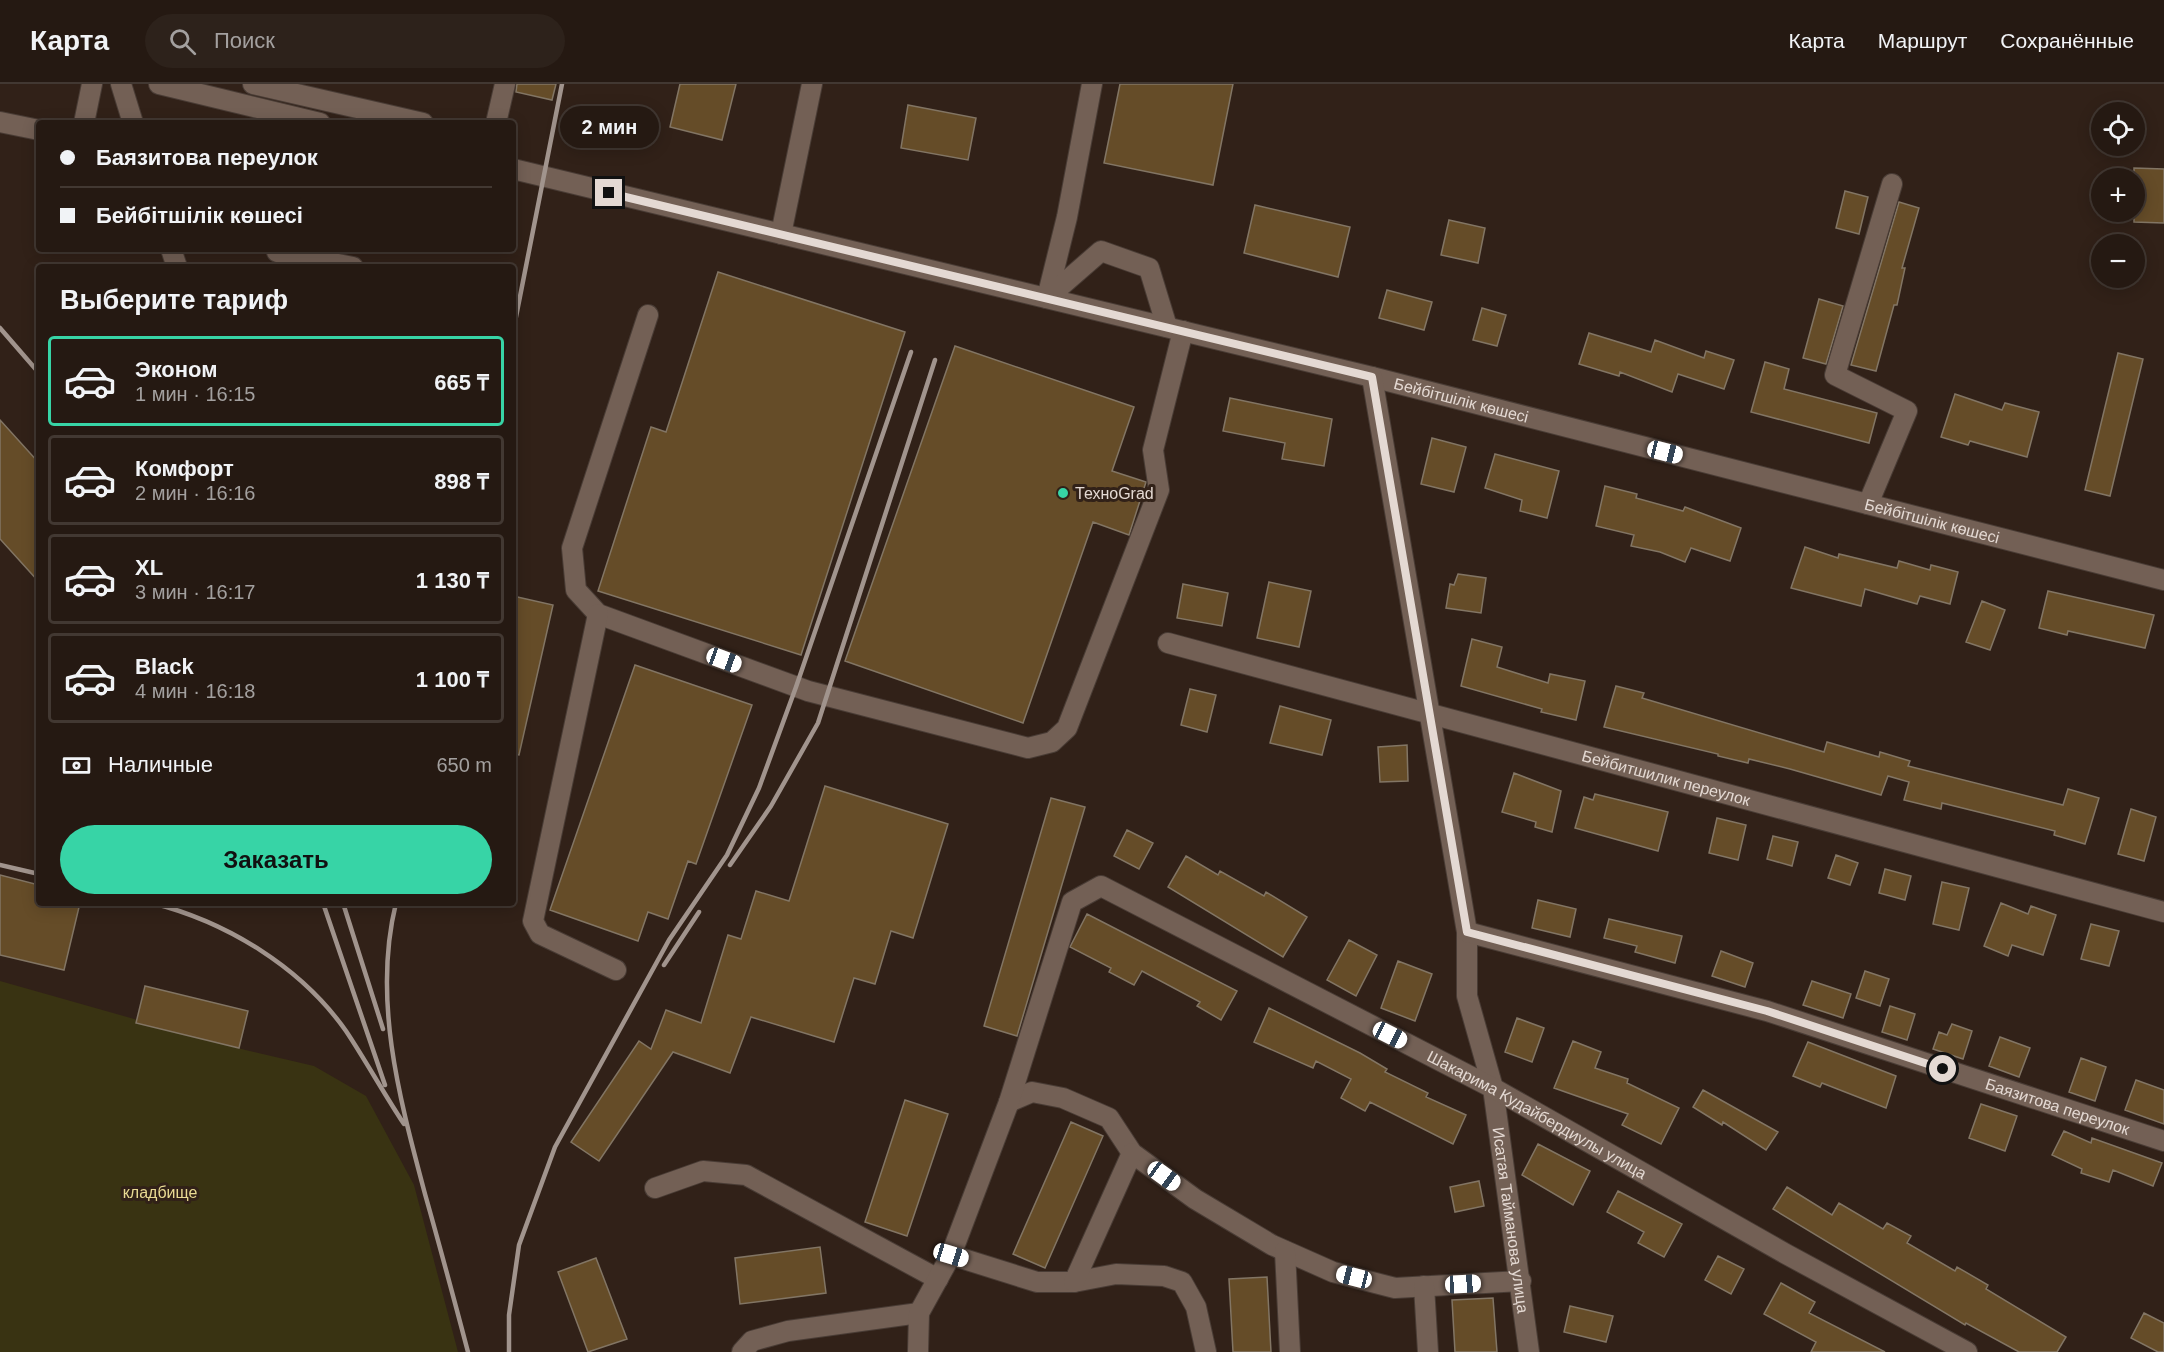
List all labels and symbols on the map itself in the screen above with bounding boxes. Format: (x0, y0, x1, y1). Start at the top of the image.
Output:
callout: 2 мин (560, 106, 658, 148)
route end (595, 179, 622, 206)
street label: Бейбітшілік көшесі (1392, 374, 1530, 425)
car (1645, 439, 1685, 465)
place label: ТехноGrad (1075, 485, 1154, 502)
marker: ТехноGrad (1056, 486, 1070, 500)
street label: Бейбітшілік көшесі (1863, 495, 2001, 546)
car (704, 645, 744, 675)
street label: Бейбитшилик переулок (1580, 747, 1753, 809)
car (1370, 1019, 1410, 1051)
street label: Шакарима Кудайбердиулы улица (1425, 1047, 1650, 1182)
route start (1929, 1055, 1956, 1082)
street label: Баязитова переулок (1983, 1075, 2133, 1138)
street label: Исатая Тайманова улица (1490, 1126, 1532, 1314)
car (1144, 1158, 1184, 1194)
park label: кладбище (123, 1184, 197, 1201)
car (931, 1241, 971, 1269)
car (1334, 1264, 1374, 1290)
car (1445, 1274, 1481, 1294)

